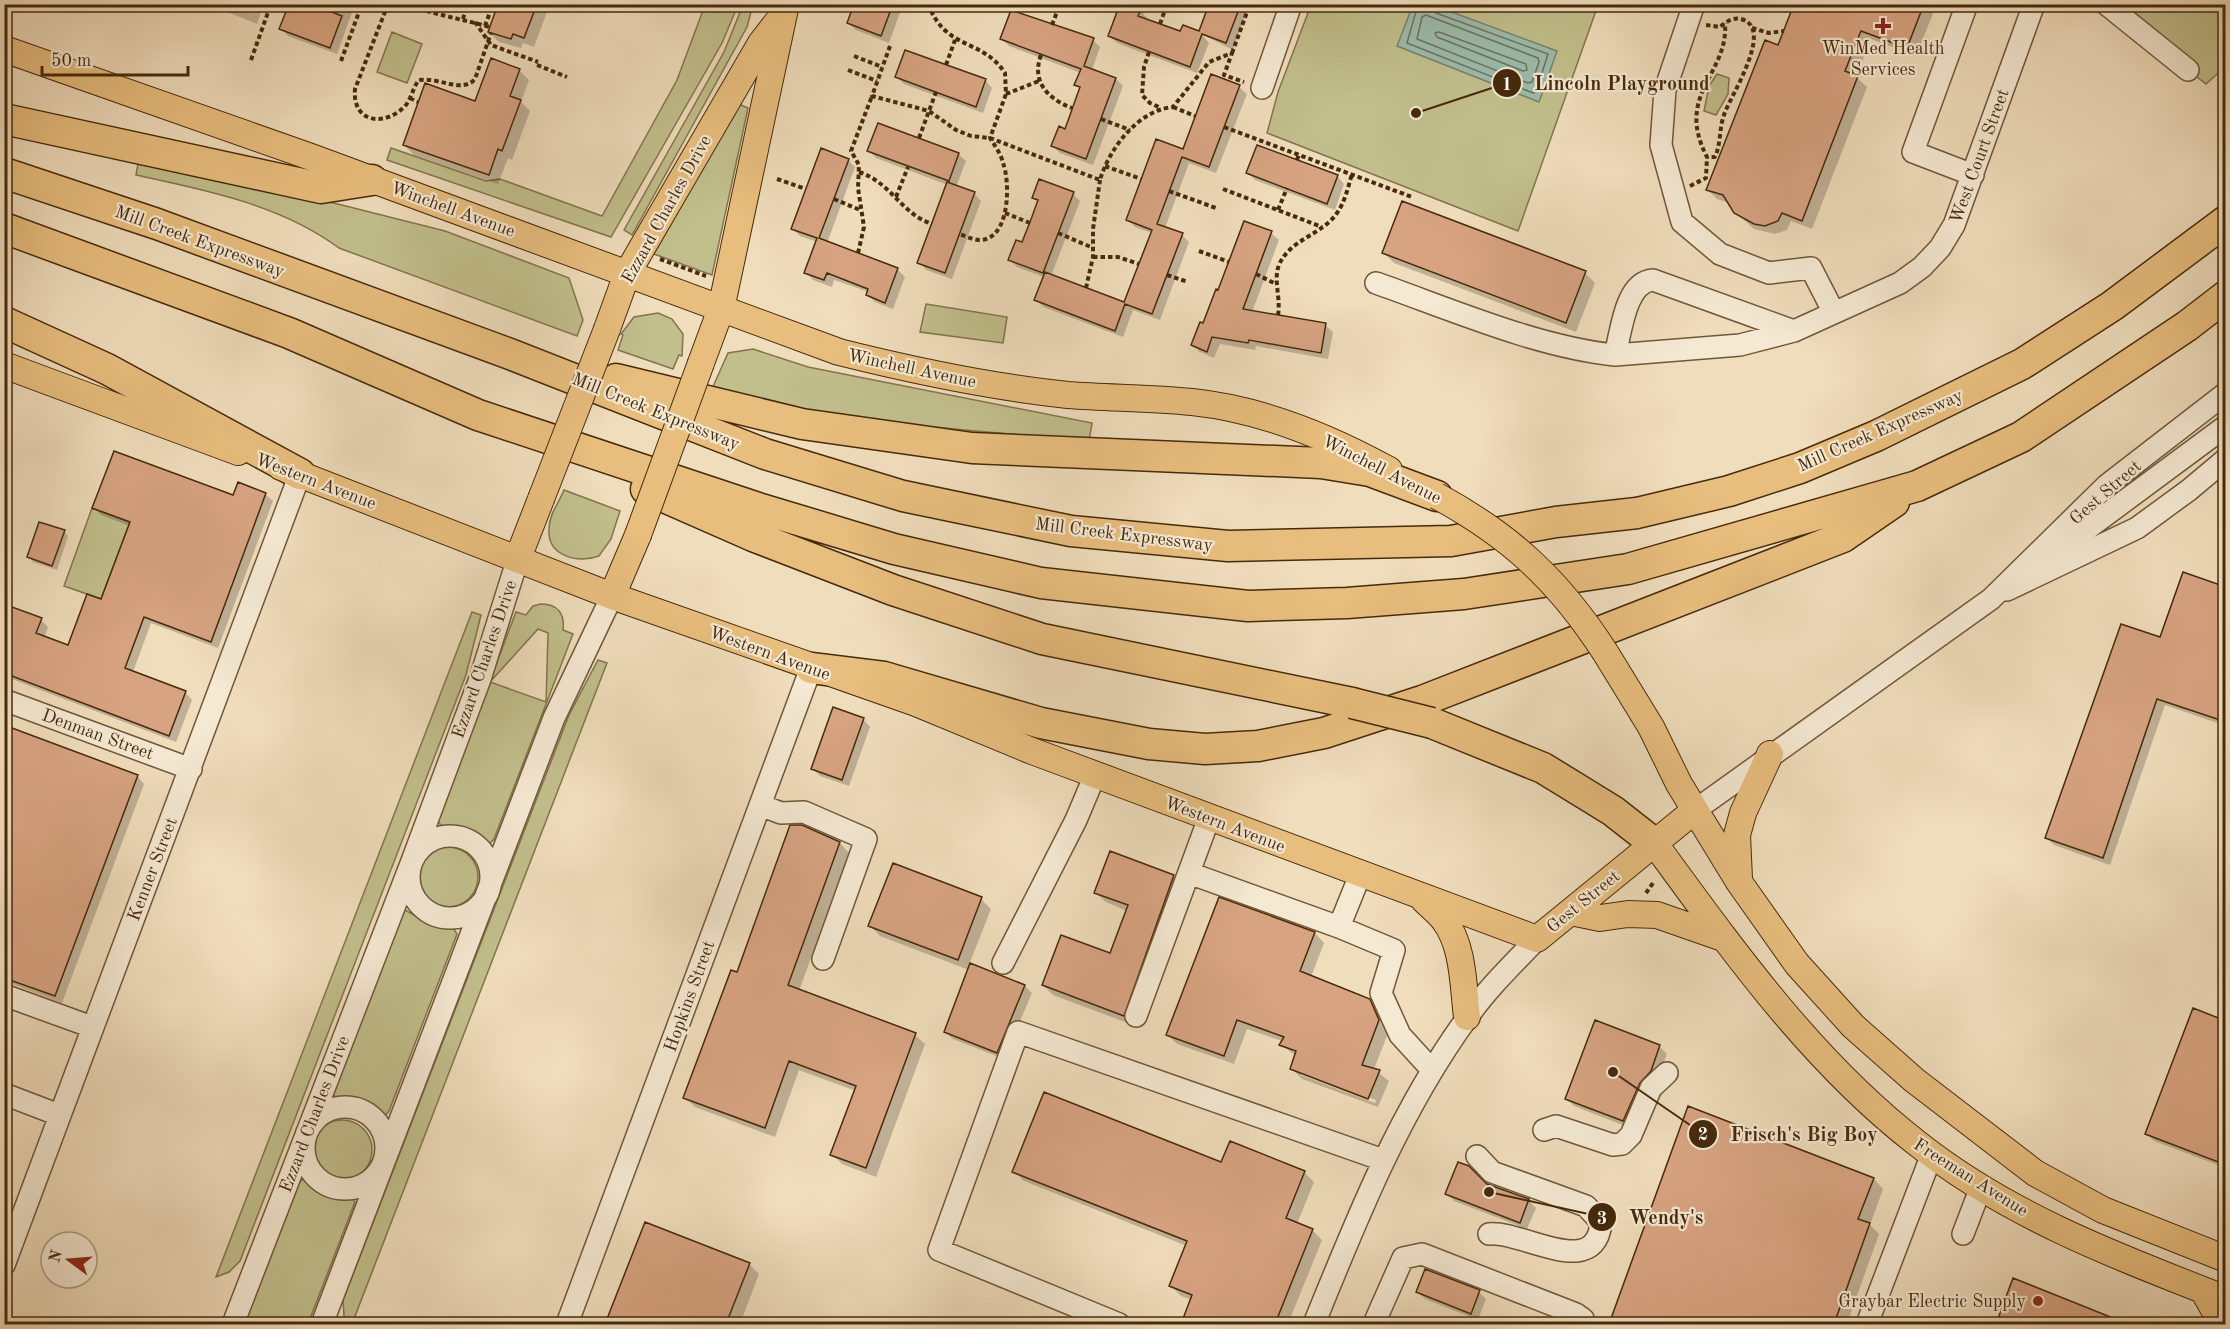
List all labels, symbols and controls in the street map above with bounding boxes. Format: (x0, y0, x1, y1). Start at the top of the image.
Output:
marker: WinMed Health Services (1874, 17, 1892, 35)
scale bar (42, 39, 188, 77)
place label: WinMed Health Services (1821, 40, 1945, 79)
text: 50 m (51, 52, 91, 70)
callout: Lincoln Playground (1492, 64, 1722, 102)
text: Lincoln Playground (1534, 75, 1710, 95)
text: 1 (1502, 76, 1512, 94)
street label: West Court Street (1947, 87, 2013, 226)
street label: Ezzard Charles Drive (619, 132, 715, 287)
street label: Winchell Avenue (388, 179, 517, 241)
street label: Mill Creek Expressway (112, 203, 287, 281)
street label: Winchell Avenue (846, 347, 978, 391)
street label: Mill Creek Expressway (569, 370, 742, 454)
street label: Mill Creek Expressway (1795, 386, 1966, 476)
street label: Winchell Avenue (1319, 432, 1444, 508)
street label: Western Avenue (253, 451, 378, 513)
street label: Gest Street (2067, 457, 2145, 528)
street label: Mill Creek Expressway (1034, 515, 1214, 555)
street label: Ezzard Charles Drive (449, 578, 521, 741)
street label: Western Avenue (707, 624, 833, 684)
street label: Denman Street (39, 706, 156, 764)
street label: Western Avenue (1162, 794, 1287, 856)
street label: Kenner Street (125, 815, 181, 924)
street label: Gest Street (1544, 867, 1624, 936)
street label: Hopkins Street (661, 938, 718, 1054)
street label: Ezzard Charles Drive (277, 1033, 353, 1195)
callout: Frisch's Big Boy (1688, 1115, 1890, 1153)
text: 2 (1698, 1126, 1708, 1144)
text: Frisch's Big Boy (1730, 1126, 1878, 1146)
street label: Freeman Avenue (1910, 1135, 2031, 1220)
callout: Wendy's (1587, 1198, 1715, 1236)
text: Wendy's (1629, 1209, 1703, 1229)
text: 3 (1597, 1210, 1607, 1228)
north arrow (39, 1230, 99, 1290)
text: N (47, 1248, 66, 1265)
place label: Graybar Electric Supply (1838, 1293, 2026, 1311)
marker: Graybar Electric Supply (2031, 1294, 2045, 1308)

